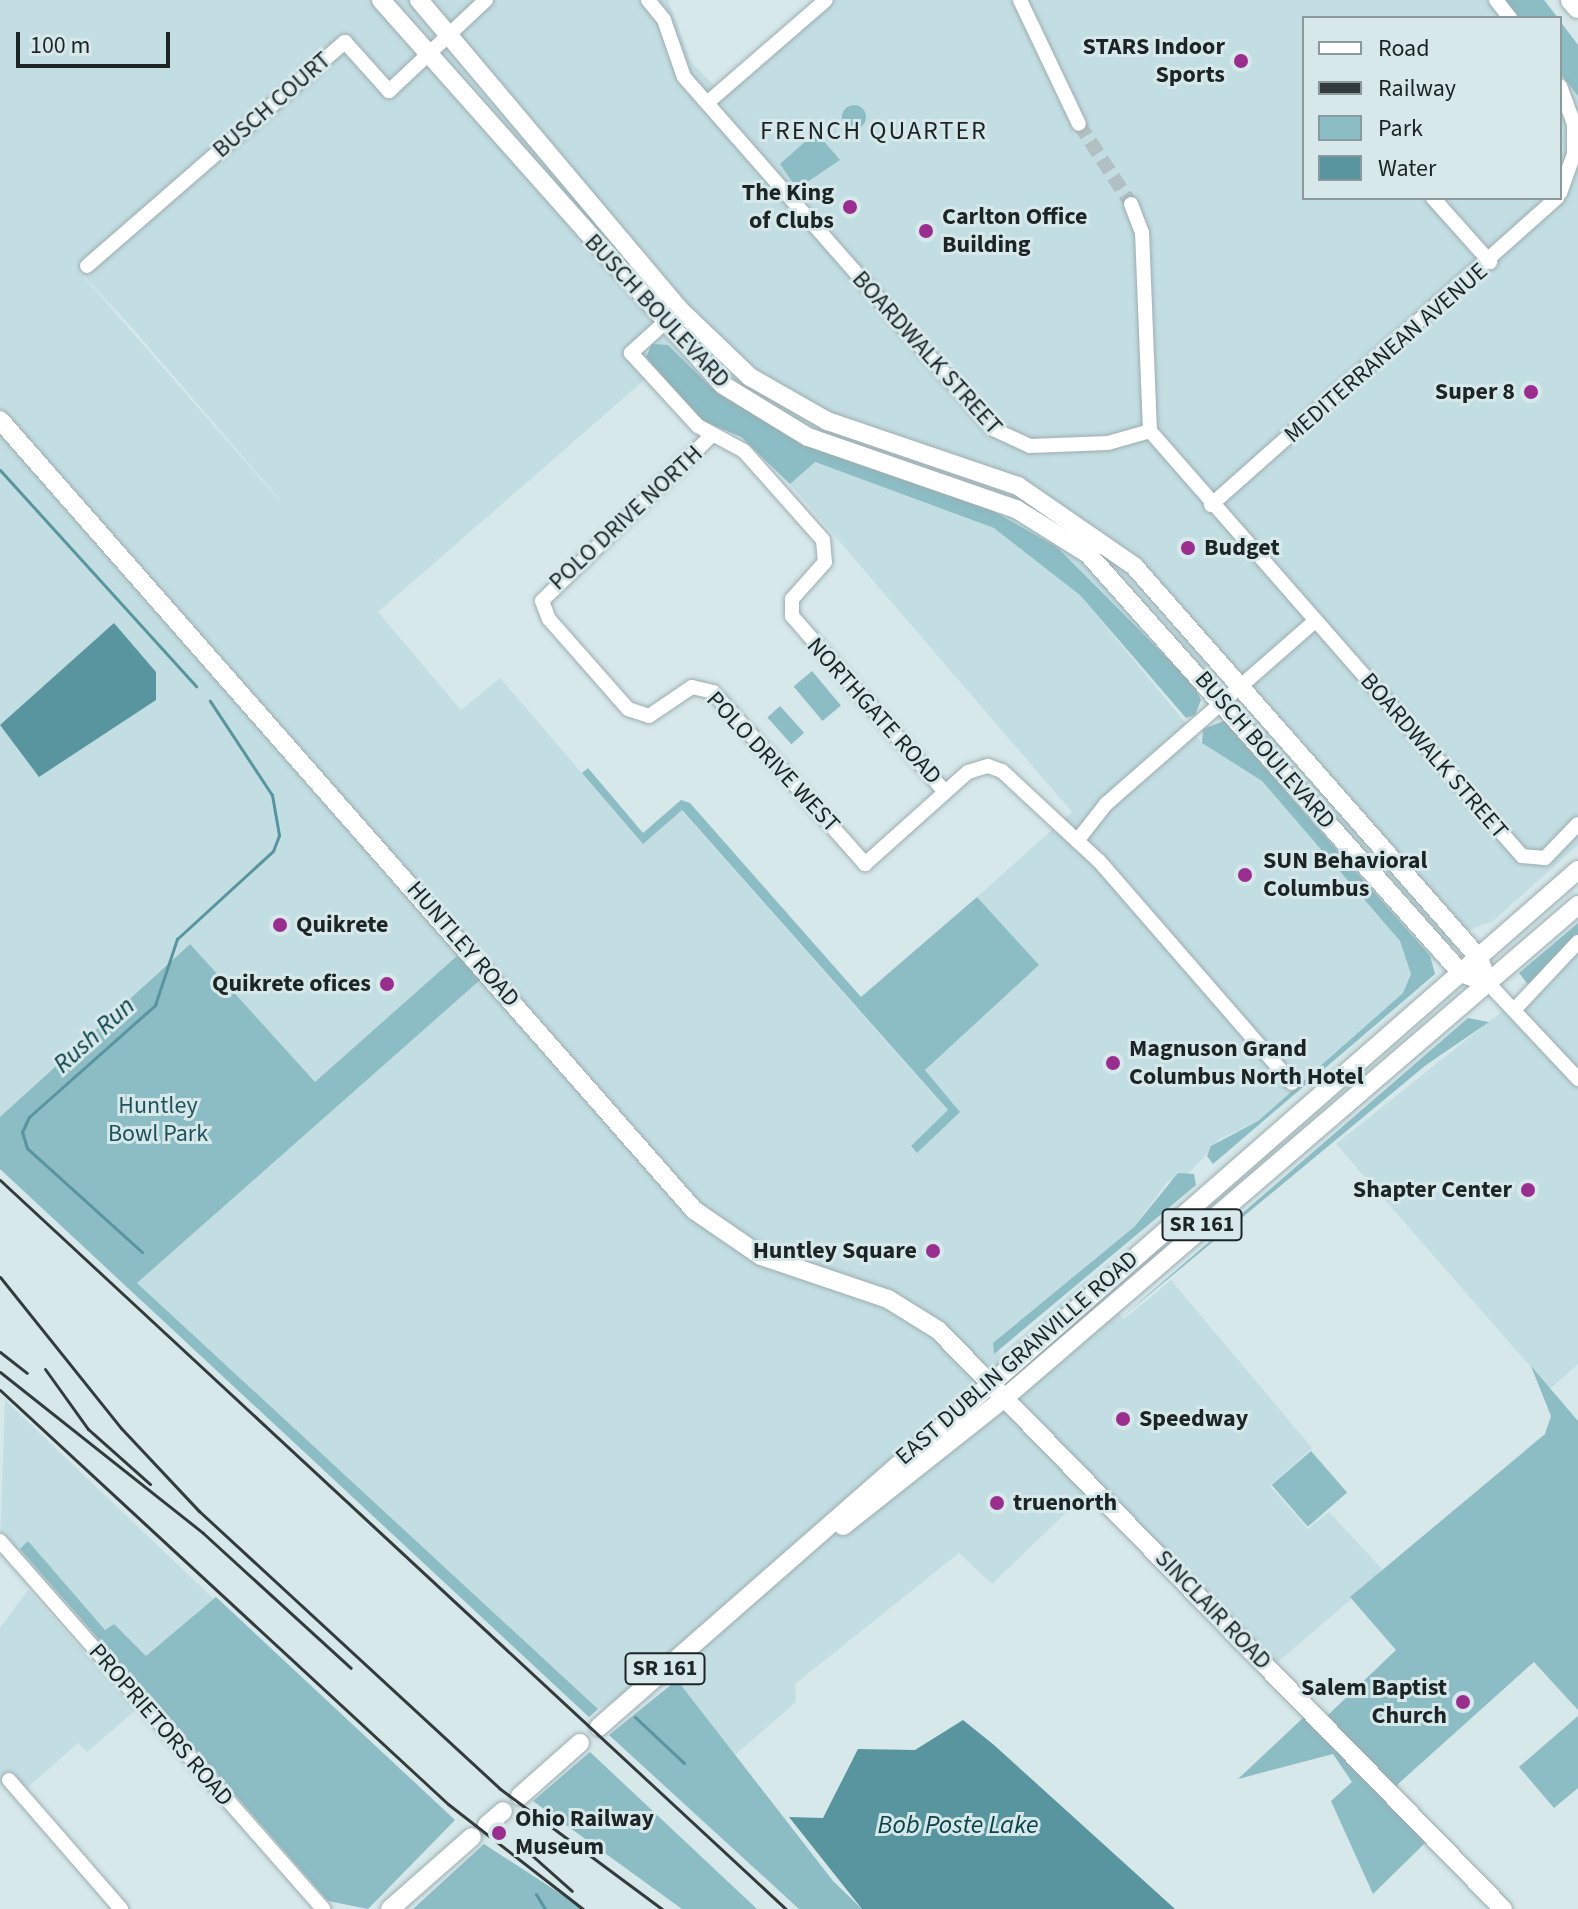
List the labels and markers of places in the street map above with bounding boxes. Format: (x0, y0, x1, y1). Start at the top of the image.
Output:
place label: STARS Indoor Sports (1083, 33, 1225, 89)
marker: STARS Indoor Sports (1232, 52, 1250, 70)
place label: The King of Clubs (742, 179, 834, 235)
marker: The King of Clubs (841, 198, 859, 216)
place label: Carlton Office Building (942, 203, 1087, 259)
marker: Carlton Office Building (917, 222, 935, 240)
place label: Super 8 (1435, 378, 1515, 406)
marker: Super 8 (1522, 383, 1540, 401)
place label: Budget (1204, 534, 1280, 562)
marker: Budget (1179, 539, 1197, 557)
place label: SUN Behavioral Columbus (1263, 847, 1427, 903)
marker: SUN Behavioral Columbus (1234, 864, 1256, 886)
place label: Quikrete (296, 911, 389, 939)
marker: Quikrete (271, 916, 289, 934)
place label: Quikrete ofices (212, 970, 371, 998)
marker: Quikrete ofices (378, 975, 396, 993)
place label: Magnuson Grand Columbus North Hotel (1129, 1035, 1364, 1091)
marker: Magnuson Grand Columbus North Hotel (1104, 1054, 1122, 1072)
place label: Shapter Center (1353, 1176, 1512, 1204)
marker: Shapter Center (1519, 1181, 1537, 1199)
place label: Huntley Square (753, 1237, 917, 1265)
marker: Huntley Square (924, 1242, 942, 1260)
place label: Speedway (1139, 1405, 1248, 1433)
marker: Speedway (1114, 1410, 1132, 1428)
place label: truenorth (1013, 1489, 1117, 1517)
marker: truenorth (988, 1494, 1006, 1512)
place label: Salem Baptist Church (1301, 1674, 1447, 1730)
marker: Salem Baptist Church (1454, 1693, 1472, 1711)
place label: Ohio Railway Museum (515, 1805, 654, 1861)
marker: Ohio Railway Museum (490, 1824, 508, 1842)

